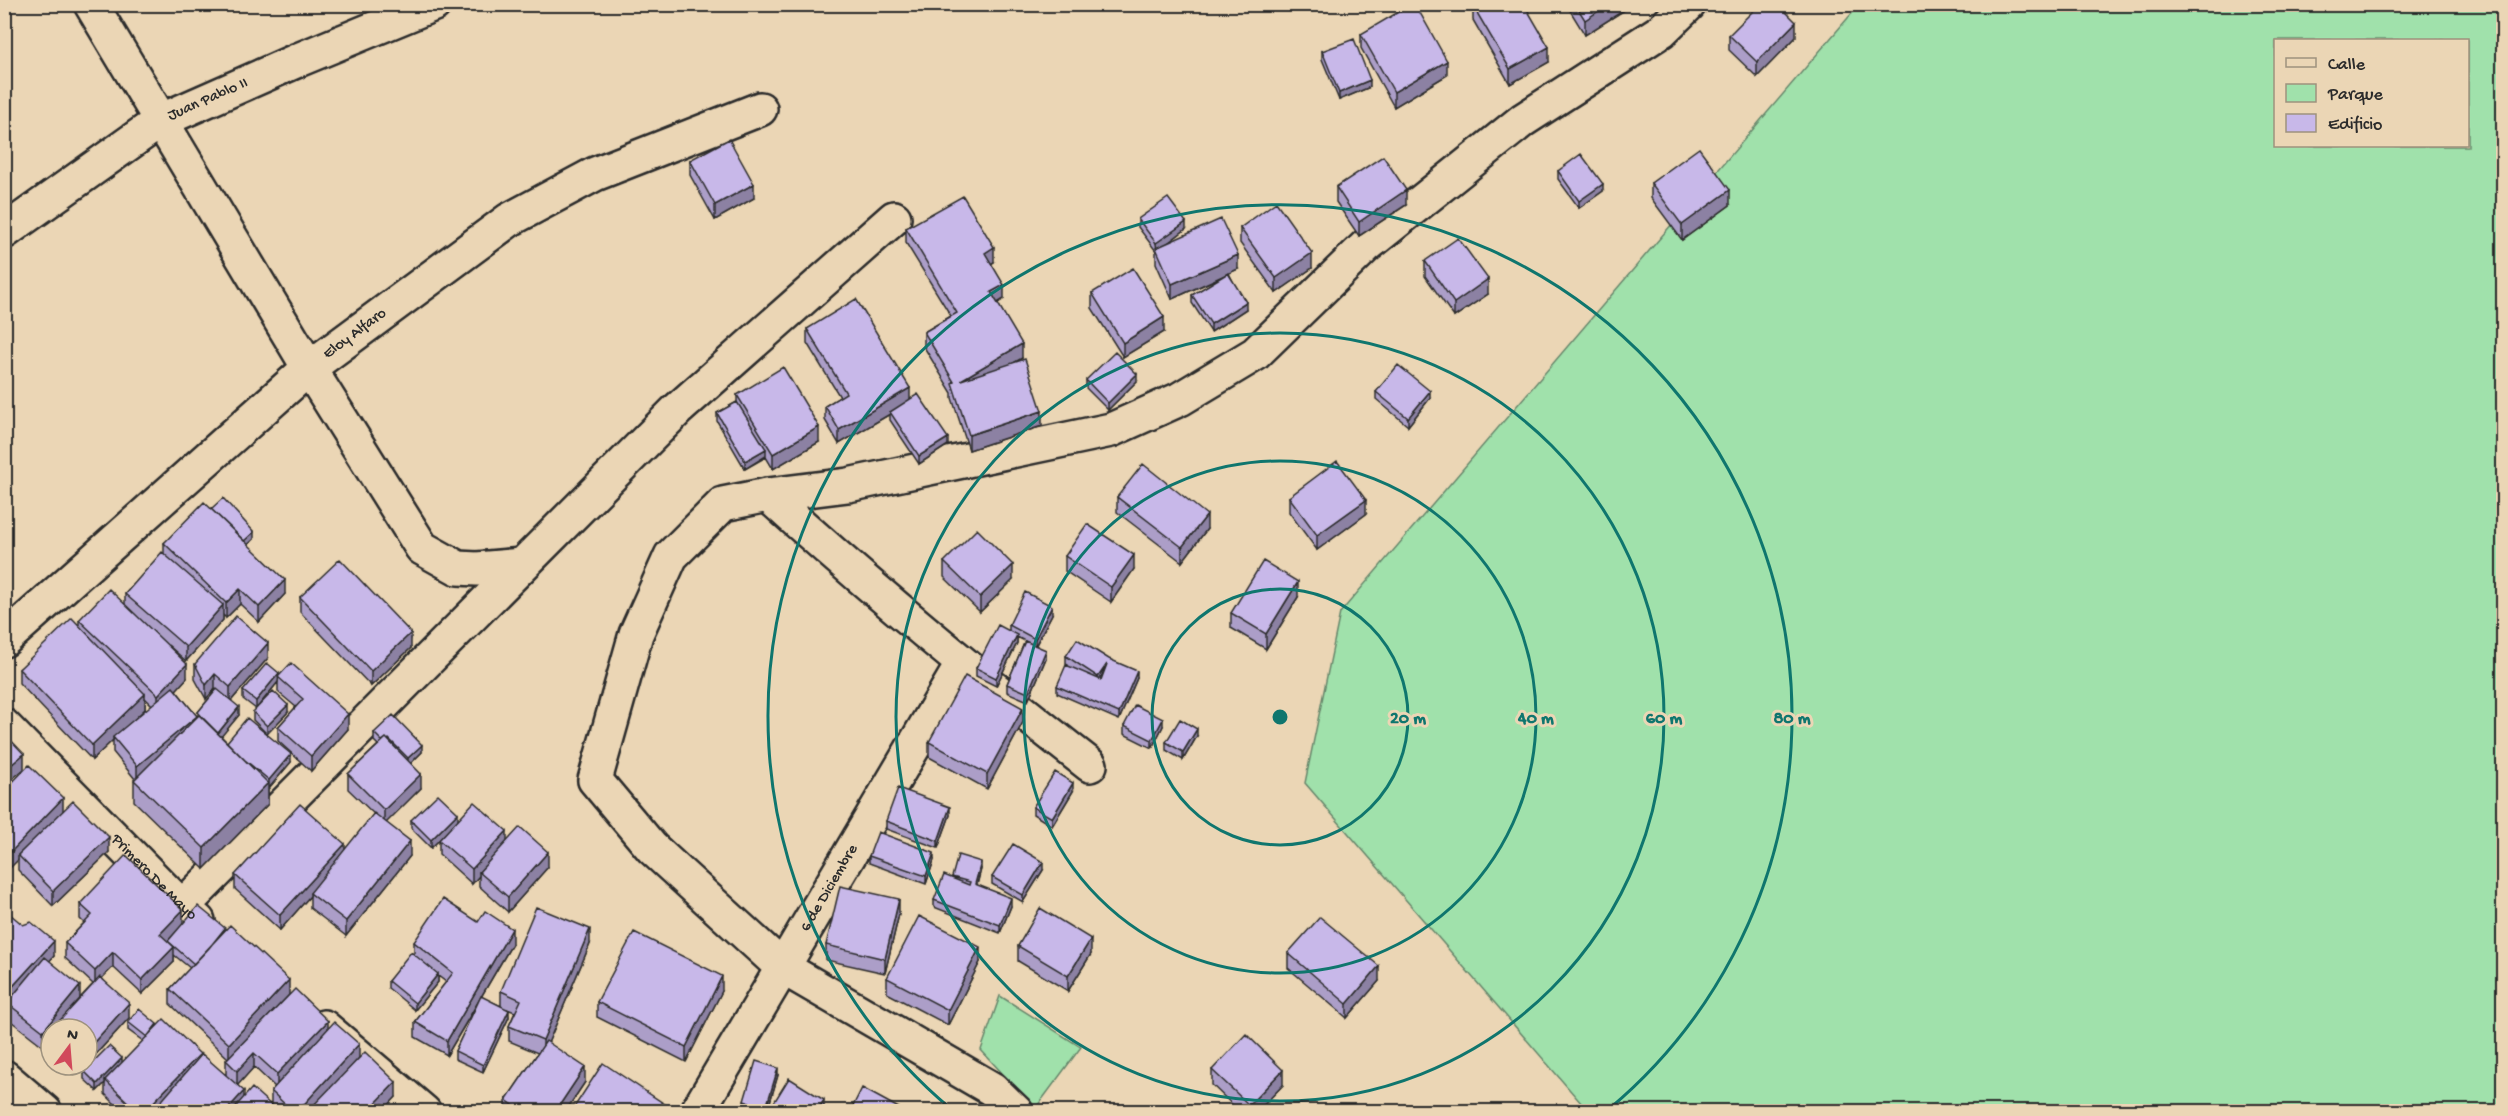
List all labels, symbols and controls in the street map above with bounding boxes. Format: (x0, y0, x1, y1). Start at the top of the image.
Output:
legend (2274, 39, 2469, 147)
text: Calle (2328, 55, 2366, 76)
street label: Juan Pablo II (165, 74, 251, 126)
text: Parque (2327, 85, 2384, 106)
text: Edificio (2328, 115, 2382, 136)
street label: Eloy Alfaro (320, 304, 391, 364)
centre of rings (1270, 707, 1290, 727)
text: 20 m (1390, 709, 1426, 730)
text: 40 m (1517, 709, 1554, 730)
text: 60 m (1646, 709, 1682, 730)
text: 80 m (1773, 709, 1811, 730)
street label: Primero De Mayo (106, 830, 200, 925)
street label: 6 de Diciembre (796, 841, 863, 935)
north arrow (39, 1017, 99, 1077)
text: N (65, 1025, 80, 1047)

